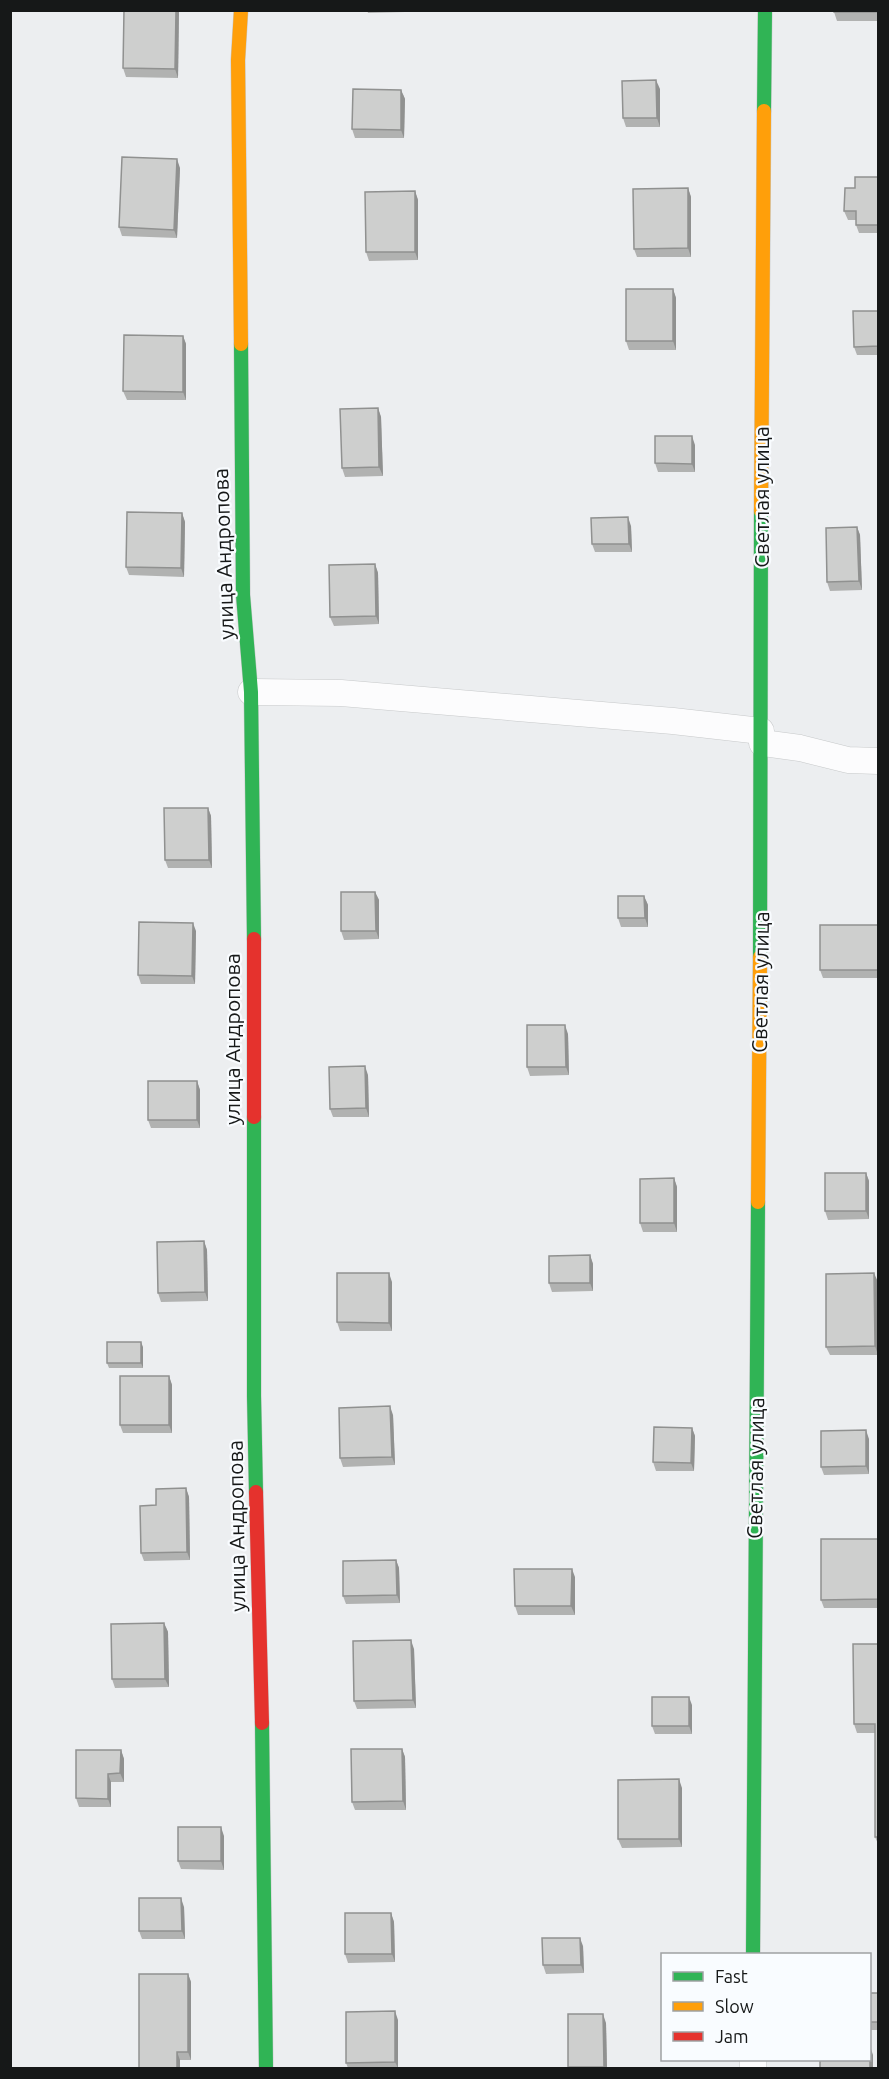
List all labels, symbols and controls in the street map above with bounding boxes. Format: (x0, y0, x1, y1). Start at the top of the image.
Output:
street label: Светлая улица (749, 426, 773, 568)
street label: улица Андропова (208, 468, 238, 640)
street label: Светлая улица (747, 911, 773, 1053)
street label: улица Андропова (220, 953, 244, 1125)
street label: Светлая улица (742, 1397, 768, 1539)
street label: улица Андропова (223, 1440, 249, 1612)
legend (661, 1953, 871, 2061)
text: Fast (715, 1966, 748, 1986)
text: Slow (715, 1996, 754, 2016)
text: Jam (715, 2026, 749, 2046)

